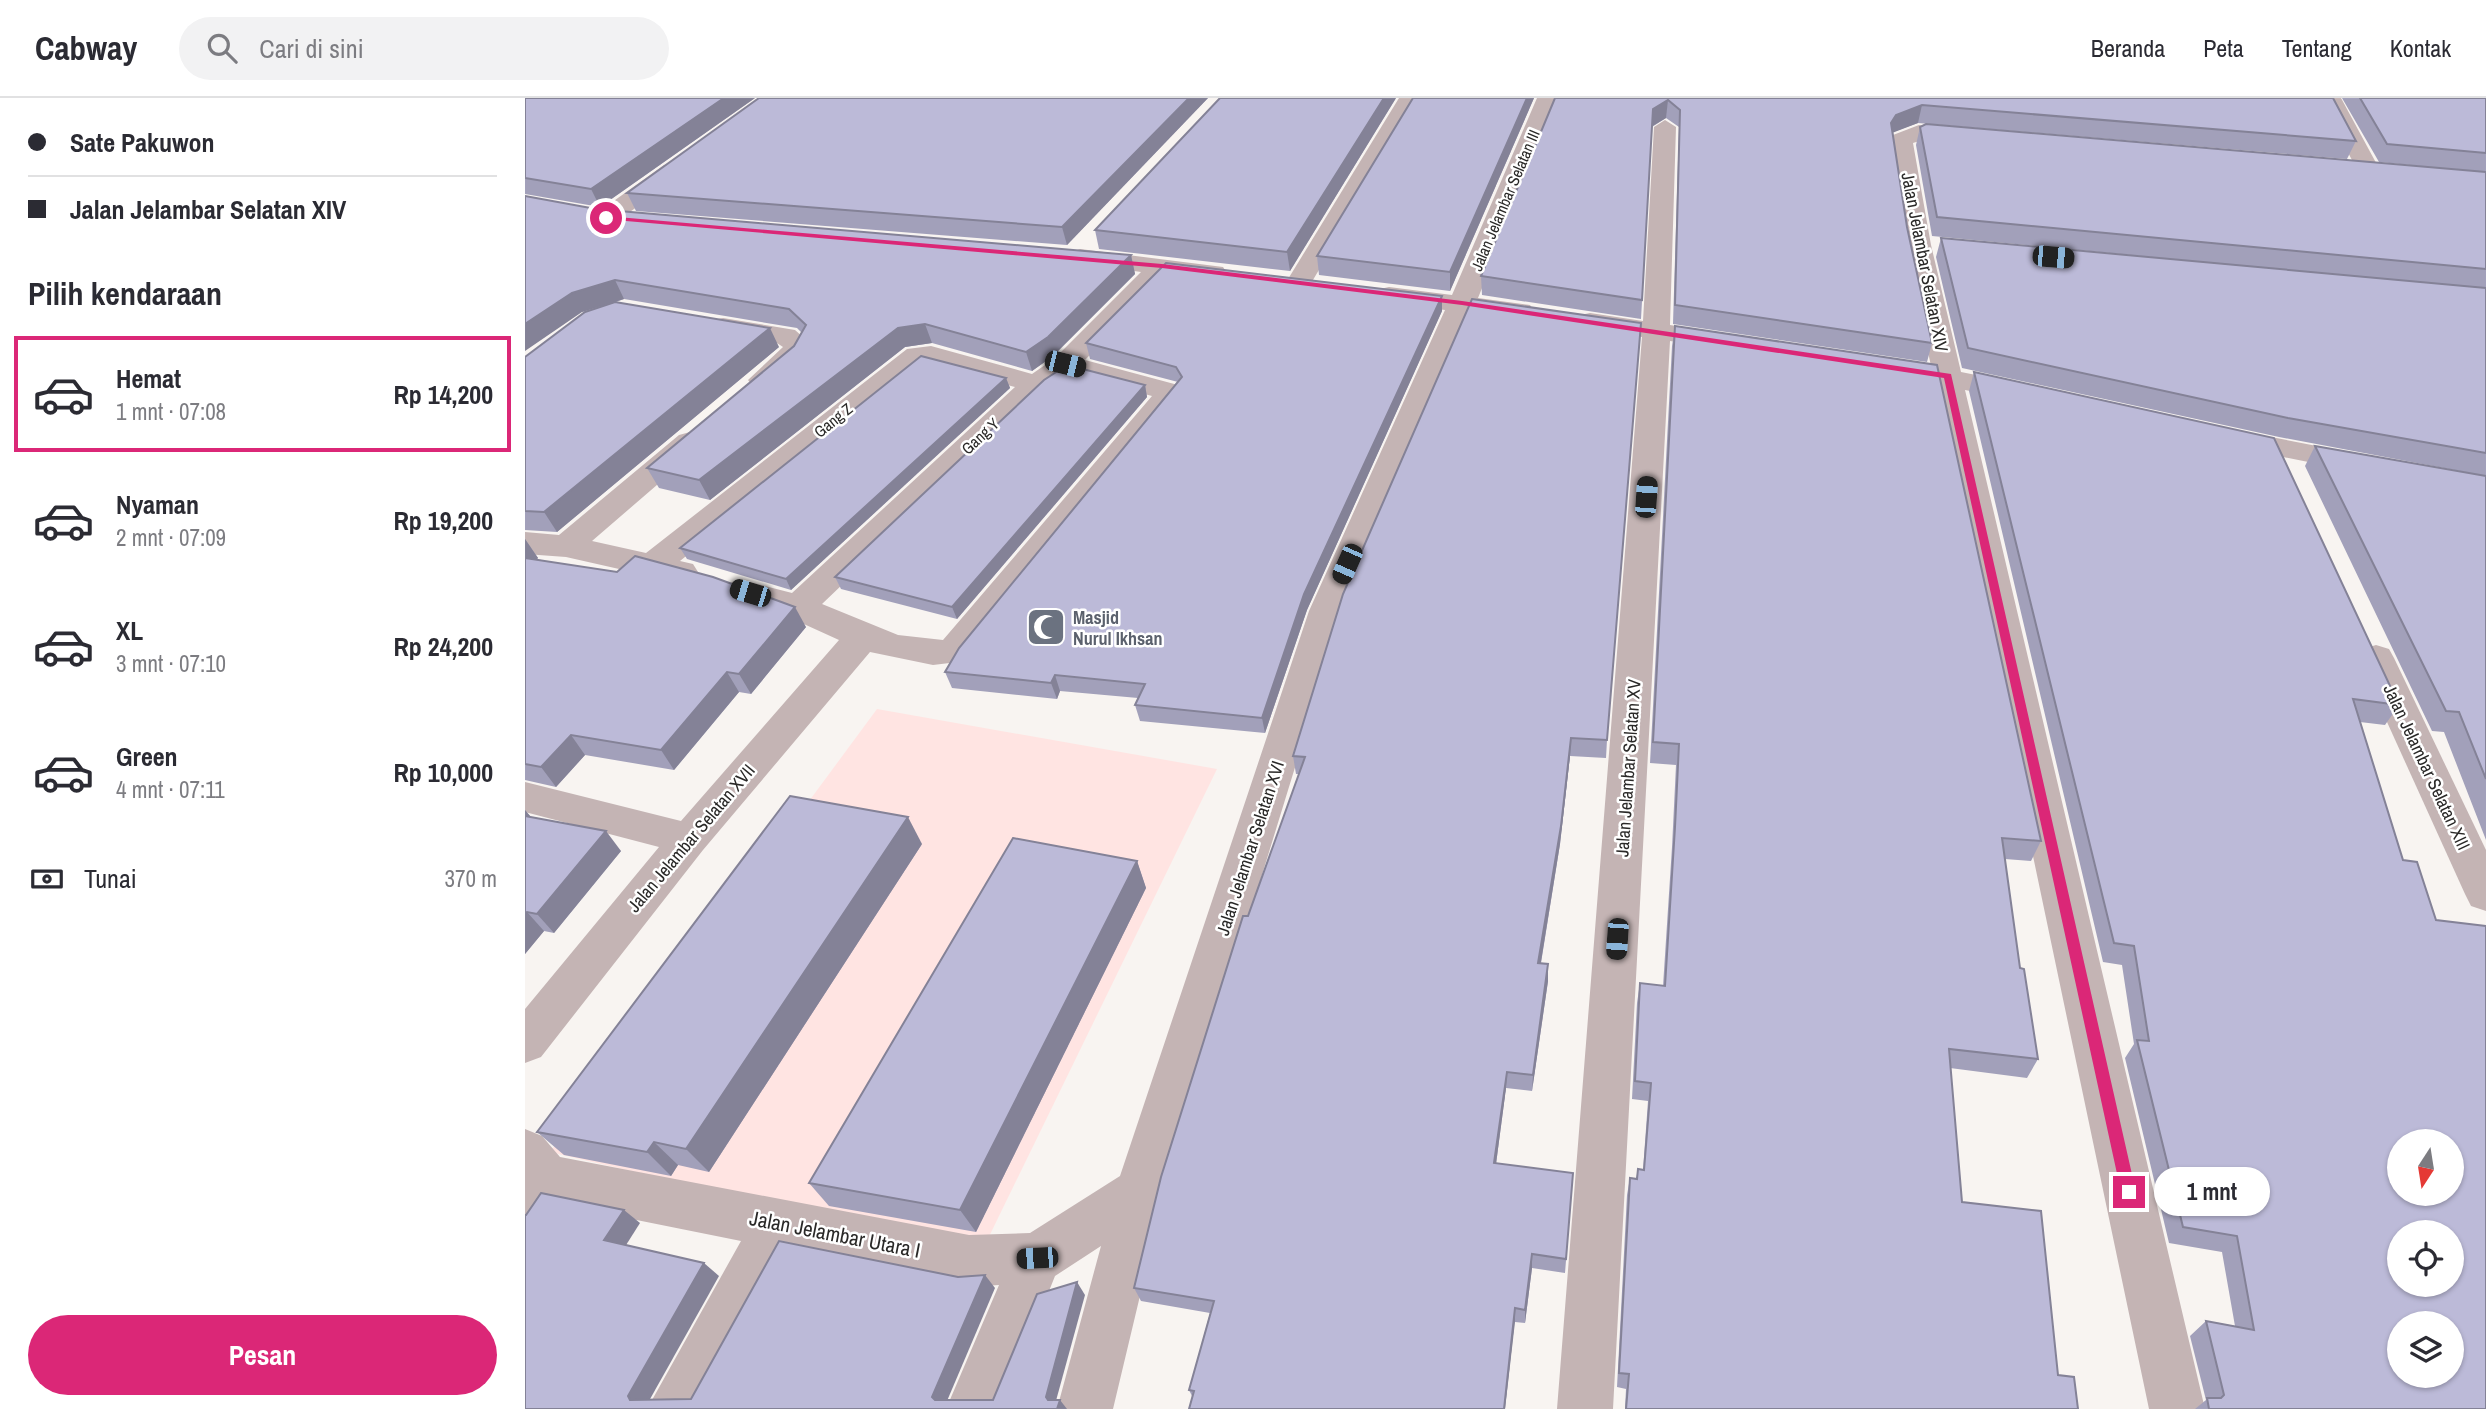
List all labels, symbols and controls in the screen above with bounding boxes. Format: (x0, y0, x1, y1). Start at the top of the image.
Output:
search box (179, 17, 669, 80)
text: Cabway (35, 26, 137, 70)
icon: search (203, 29, 241, 67)
text: Cari di sini (259, 31, 364, 66)
text: Beranda (2091, 32, 2165, 64)
text: Peta (2203, 32, 2244, 64)
text: Tentang (2282, 32, 2352, 64)
text: Kontak (2390, 32, 2451, 64)
text: Sate Pakuwon (70, 125, 215, 160)
street label: Jalan Jelambar Selatan III (1465, 126, 1545, 274)
street label: Jalan Jelambar Selatan XIV (1895, 170, 1955, 354)
text: Jalan Jelambar Selatan XIV (70, 192, 346, 227)
route start (590, 202, 622, 234)
car (2032, 245, 2075, 269)
text: Pilih kendaraan (28, 272, 222, 315)
car (1043, 349, 1088, 379)
text: Hemat (116, 361, 181, 396)
icon: car (32, 363, 95, 426)
text: Rp 14,200 (393, 377, 493, 412)
text: 1 mnt · 07:08 (116, 396, 226, 427)
street label: Gang Z (809, 398, 857, 442)
street label: Gang Y (956, 413, 1004, 459)
car (1635, 475, 1658, 519)
text: Nyaman (116, 487, 199, 522)
icon: car (32, 489, 95, 552)
text: Rp 19,200 (393, 503, 493, 538)
text: 2 mnt · 07:09 (116, 522, 226, 553)
car (1329, 541, 1366, 587)
car (727, 577, 774, 609)
place label: Masjid Nurul Ikhsan (1073, 605, 1162, 651)
mosque icon: Masjid Nurul Ikhsan (1025, 606, 1067, 648)
text: XL (116, 613, 143, 648)
icon: car (32, 615, 95, 678)
text: Rp 24,200 (393, 629, 493, 664)
text: 3 mnt · 07:10 (116, 648, 226, 679)
street label: Jalan Jelambar Selatan XV (1609, 678, 1647, 858)
street label: Jalan Jelambar Selatan XIII (2378, 680, 2476, 854)
text: Green (116, 739, 178, 774)
icon: car (32, 741, 95, 804)
text: Rp 10,000 (393, 755, 493, 790)
street label: Jalan Jelambar Selatan XVI (1210, 758, 1290, 938)
street label: Jalan Jelambar Selatan XVII (622, 759, 760, 917)
text: 4 mnt · 07:11 (116, 774, 225, 805)
icon: cash (28, 860, 66, 898)
text: Tunai (84, 861, 137, 896)
text: 370 m (445, 863, 497, 894)
car (1606, 917, 1629, 961)
north arrow (2387, 1129, 2464, 1206)
map controls (2387, 1129, 2464, 1388)
callout: 1 mnt (2153, 1168, 2269, 1216)
route end (2113, 1176, 2145, 1208)
text: 1 mnt (2187, 1176, 2237, 1207)
street label: Jalan Jelambar Utara I (747, 1203, 923, 1265)
button: locate (2387, 1220, 2464, 1297)
car (1016, 1246, 1059, 1270)
button: layers (2387, 1311, 2464, 1388)
button: Pesan (28, 1315, 497, 1395)

